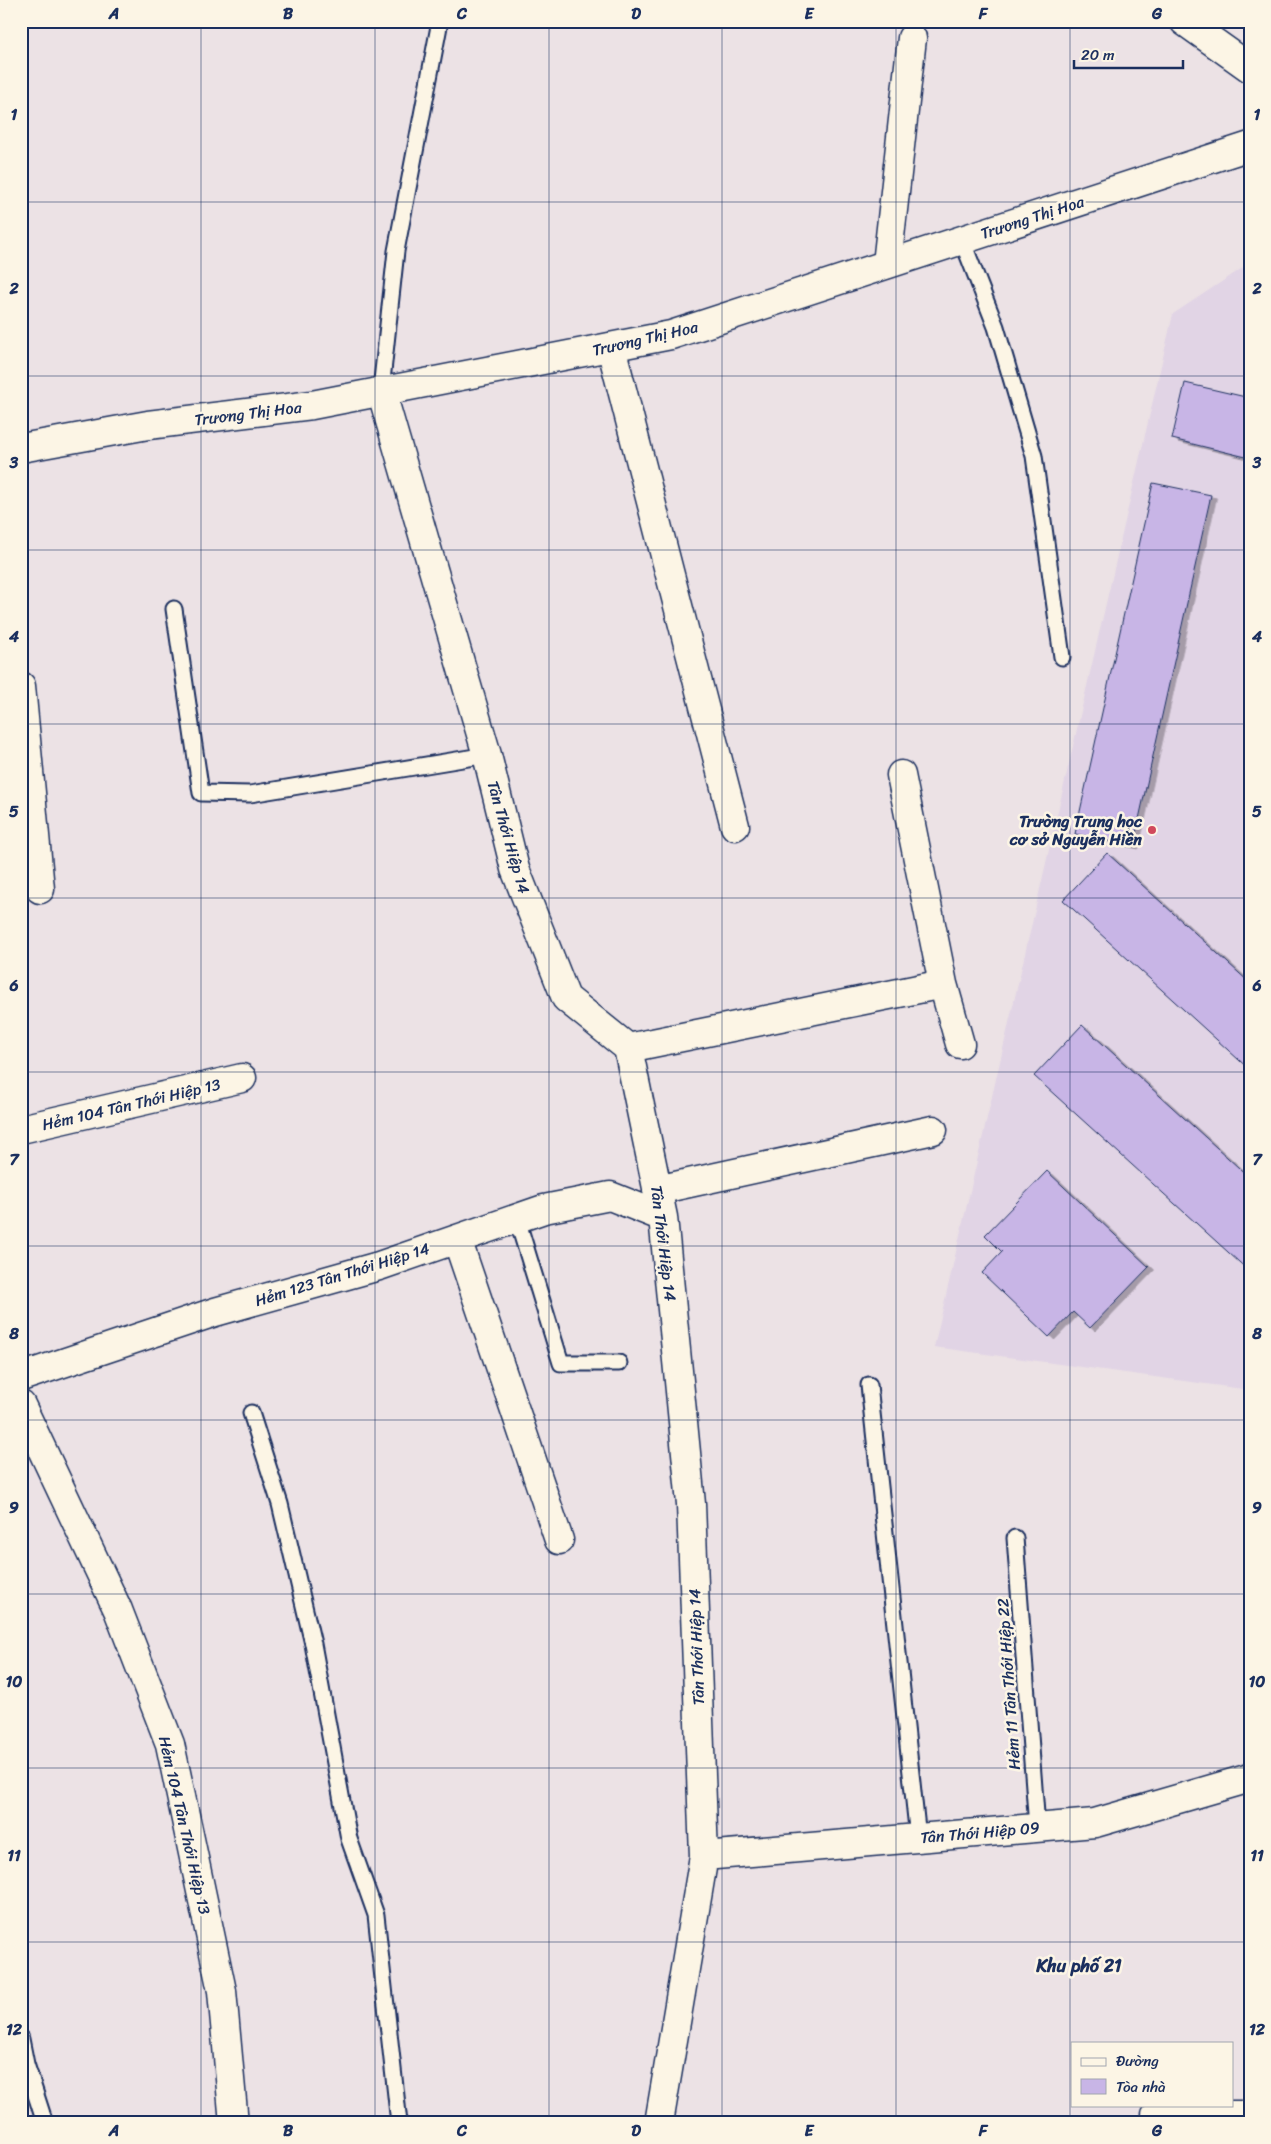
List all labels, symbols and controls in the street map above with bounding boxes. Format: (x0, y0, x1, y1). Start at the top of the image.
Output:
text: A (108, 0, 119, 28)
text: B (283, 0, 294, 28)
text: C (456, 0, 468, 28)
text: D (631, 0, 641, 28)
text: E (805, 0, 815, 28)
text: F (978, 0, 989, 28)
text: G (1151, 0, 1163, 28)
scale bar (1074, 38, 1182, 70)
text: 20 m (1081, 42, 1115, 68)
text: 1 (11, 100, 18, 129)
text: 1 (1254, 100, 1261, 129)
street label: Trương Thị Hoa (976, 187, 1089, 248)
text: 2 (8, 274, 19, 303)
text: 2 (1251, 274, 1262, 303)
street label: Trương Thị Hoa (589, 312, 702, 365)
street label: Trương Thị Hoa (193, 392, 304, 434)
text: 3 (9, 448, 19, 477)
text: 3 (1252, 448, 1262, 477)
text: 4 (8, 622, 19, 651)
text: 4 (1251, 622, 1262, 651)
street label: Tân Thới Hiệp 14 (479, 777, 539, 897)
text: 5 (9, 797, 19, 826)
text: 5 (1252, 797, 1262, 826)
place label: Trường Trung học cơ sở Nguyễn Hiền (1009, 807, 1143, 854)
marker: Trường Trung học cơ sở Nguyễn Hiền (1146, 824, 1158, 836)
text: 6 (8, 971, 19, 1000)
text: 6 (1251, 971, 1262, 1000)
street label: Hẻm 104 Tân Thới Hiệp 13 (39, 1070, 223, 1139)
text: 7 (9, 1145, 20, 1174)
text: 7 (1252, 1145, 1263, 1174)
street label: Tân Thới Hiệp 14 (642, 1183, 685, 1303)
street label: Hẻm 123 Tân Thới Hiệp 14 (251, 1234, 433, 1315)
text: 8 (8, 1319, 19, 1348)
text: 8 (1251, 1319, 1262, 1348)
text: 9 (9, 1493, 19, 1522)
text: 9 (1252, 1493, 1262, 1522)
street label: Tân Thới Hiệp 14 (680, 1588, 713, 1706)
street label: Hẻm 11 Tân Thới Hiệp 22 (988, 1597, 1029, 1771)
text: 10 (6, 1667, 22, 1696)
text: 10 (1249, 1667, 1265, 1696)
street label: Hẻm 104 Tân Thới Hiệp 13 (150, 1733, 219, 1917)
street label: Tân Thới Hiệp 09 (919, 1813, 1041, 1852)
text: 11 (7, 1841, 21, 1870)
text: 11 (1250, 1841, 1264, 1870)
district label: Khu phố 21 (1035, 1950, 1122, 1982)
text: 12 (6, 2015, 23, 2044)
text: 12 (1249, 2015, 1266, 2044)
legend (1071, 2042, 1234, 2106)
text: Đường (1116, 2048, 1159, 2074)
text: Tòa nhà (1116, 2074, 1166, 2100)
text: A (108, 2116, 119, 2144)
text: B (283, 2116, 294, 2144)
text: C (456, 2116, 468, 2144)
text: D (631, 2116, 641, 2144)
text: E (805, 2116, 815, 2144)
text: F (978, 2116, 989, 2144)
text: G (1151, 2116, 1163, 2144)

